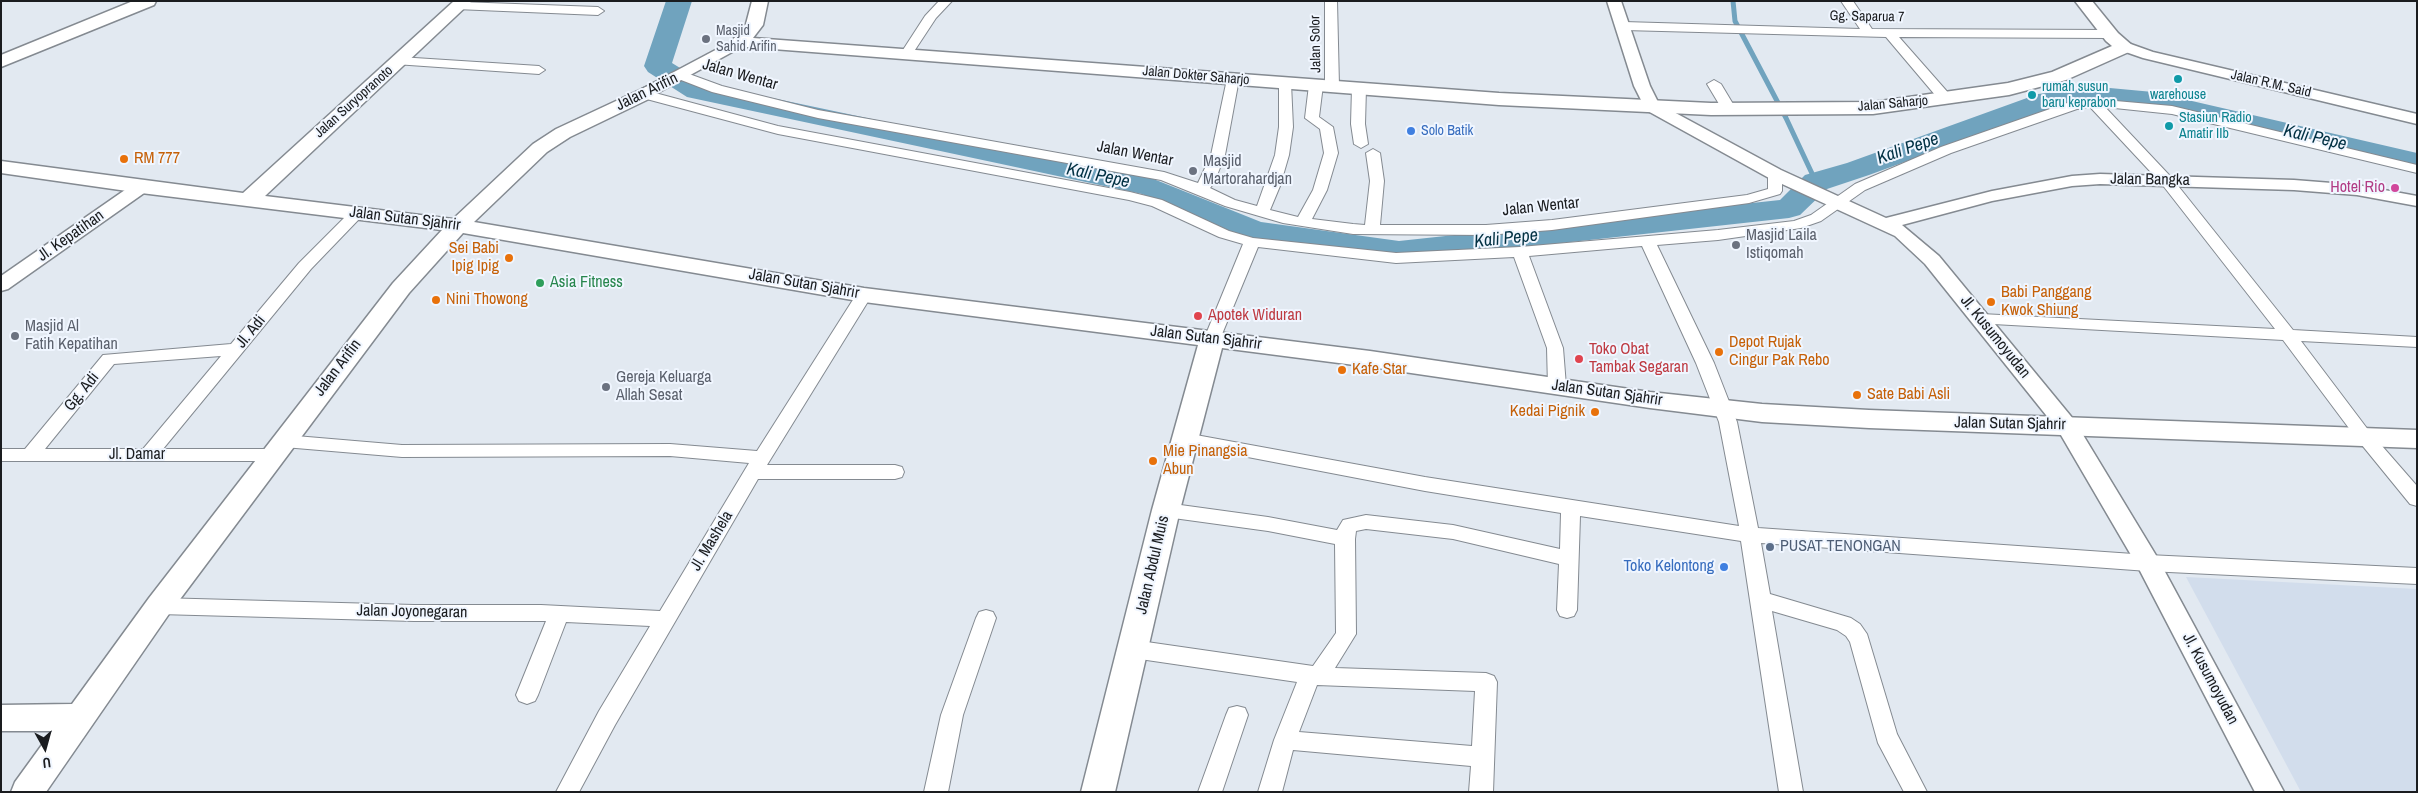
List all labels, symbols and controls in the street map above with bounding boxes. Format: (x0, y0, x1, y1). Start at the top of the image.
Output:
street label: Gg. Saparua 7 (1830, 8, 1904, 26)
street label: Jalan Solor (1307, 15, 1325, 73)
place label: Masjid Sahid Arifin (716, 23, 777, 56)
marker: Masjid Sahid Arifin (700, 33, 712, 45)
street label: Jalan Wentar (700, 55, 780, 95)
street label: Jalan Suryopranoto (311, 62, 397, 142)
street label: Jalan Dokter Saharjo (1142, 63, 1250, 89)
street label: Jalan R.M. Said (2229, 67, 2313, 101)
street label: Jalan Arifin (613, 69, 681, 115)
marker: warehouse (2172, 73, 2184, 85)
place label: rumah susun baru keprabon (2042, 79, 2116, 111)
place label: warehouse (2150, 87, 2206, 103)
marker: rumah susun baru keprabon (2026, 89, 2038, 101)
street label: Jalan Saharjo (1857, 93, 1929, 115)
place label: Stasiun Radio Amatir IIb (2179, 110, 2252, 142)
marker: Stasiun Radio Amatir IIb (2163, 120, 2175, 132)
water label: Kali Pepe (2281, 120, 2349, 156)
place label: Solo Batik (1421, 123, 1473, 139)
marker: Solo Batik (1405, 125, 1417, 137)
water label: Kali Pepe (1874, 128, 1942, 170)
street label: Jalan Wentar (1095, 137, 1175, 171)
place label: RM 777 (134, 149, 180, 169)
place label: Masjid Martorahardjan (1203, 152, 1292, 190)
marker: RM 777 (118, 153, 130, 165)
water label: Kali Pepe (1064, 159, 1132, 193)
marker: Masjid Martorahardjan (1187, 165, 1199, 177)
street label: Jalan Bangka (2110, 170, 2190, 190)
place label: Hotel Rio (2330, 178, 2385, 198)
marker: Hotel Rio (2389, 182, 2401, 194)
street label: Jalan Wentar (1502, 193, 1580, 221)
street label: Jalan Sutan Sjahrir (348, 203, 462, 235)
street label: Jl. Kepatihan (34, 206, 108, 266)
water label: Kali Pepe (1473, 225, 1539, 253)
place label: Masjid Laila Istiqomah (1746, 226, 1817, 264)
place label: Sei Babi Ipig Ipig (449, 239, 499, 277)
marker: Masjid Laila Istiqomah (1730, 239, 1742, 251)
marker: Sei Babi Ipig Ipig (503, 252, 515, 264)
street label: Jalan Sutan Sjahrir (747, 265, 861, 303)
place label: Asia Fitness (550, 273, 623, 293)
marker: Asia Fitness (534, 277, 546, 289)
place label: Babi Panggang Kwok Shiung (2001, 283, 2091, 321)
place label: Nini Thowong (446, 290, 528, 310)
street label: Jl. Kusumoyudan (1956, 292, 2034, 382)
marker: Nini Thowong (430, 294, 442, 306)
marker: Babi Panggang Kwok Shiung (1985, 296, 1997, 308)
place label: Apotek Widuran (1208, 306, 1302, 326)
marker: Apotek Widuran (1192, 310, 1204, 322)
street label: Jl. Adi (232, 312, 270, 352)
place label: Masjid Al Fatih Kepatihan (25, 317, 118, 355)
street label: Jalan Sutan Sjahrir (1149, 322, 1263, 354)
marker: Masjid Al Fatih Kepatihan (9, 330, 21, 342)
place label: Depot Rujak Cingur Pak Rebo (1729, 333, 1830, 371)
street label: Jalan Arifin (310, 336, 366, 400)
place label: Toko Obat Tambak Segaran (1589, 340, 1688, 378)
marker: Depot Rujak Cingur Pak Rebo (1713, 346, 1725, 358)
marker: Toko Obat Tambak Segaran (1573, 353, 1585, 365)
place label: Kafe Star (1352, 360, 1407, 380)
marker: Kafe Star (1336, 364, 1348, 376)
place label: Gereja Keluarga Allah Sesat (616, 368, 712, 406)
street label: Gg. Adi (61, 369, 103, 415)
street label: Jalan Sutan Sjahrir (1550, 376, 1664, 410)
marker: Gereja Keluarga Allah Sesat (600, 381, 612, 393)
place label: Sate Babi Asli (1867, 385, 1950, 405)
marker: Sate Babi Asli (1851, 389, 1863, 401)
place label: Kedai Pignik (1510, 402, 1585, 422)
marker: Kedai Pignik (1589, 406, 1601, 418)
street label: Jalan Sutan Sjahrir (1954, 413, 2066, 435)
place label: Mie Pinangsia Abun (1163, 442, 1248, 480)
street label: Jl. Damar (109, 445, 165, 465)
marker: Mie Pinangsia Abun (1147, 455, 1159, 467)
street label: Jl. Mashela (687, 508, 737, 574)
street label: Jalan Abdul Muis (1132, 514, 1174, 616)
place label: PUSAT TENONGAN (1780, 537, 1901, 557)
marker: PUSAT TENONGAN (1764, 541, 1776, 553)
place label: Toko Kelontong (1624, 557, 1714, 577)
marker: Toko Kelontong (1718, 561, 1730, 573)
street label: Jalan Joyonegaran (356, 601, 468, 623)
street label: Jl. Kusumoyudan (2178, 630, 2242, 728)
north arrow (20, 723, 70, 773)
text: U (42, 753, 52, 772)

